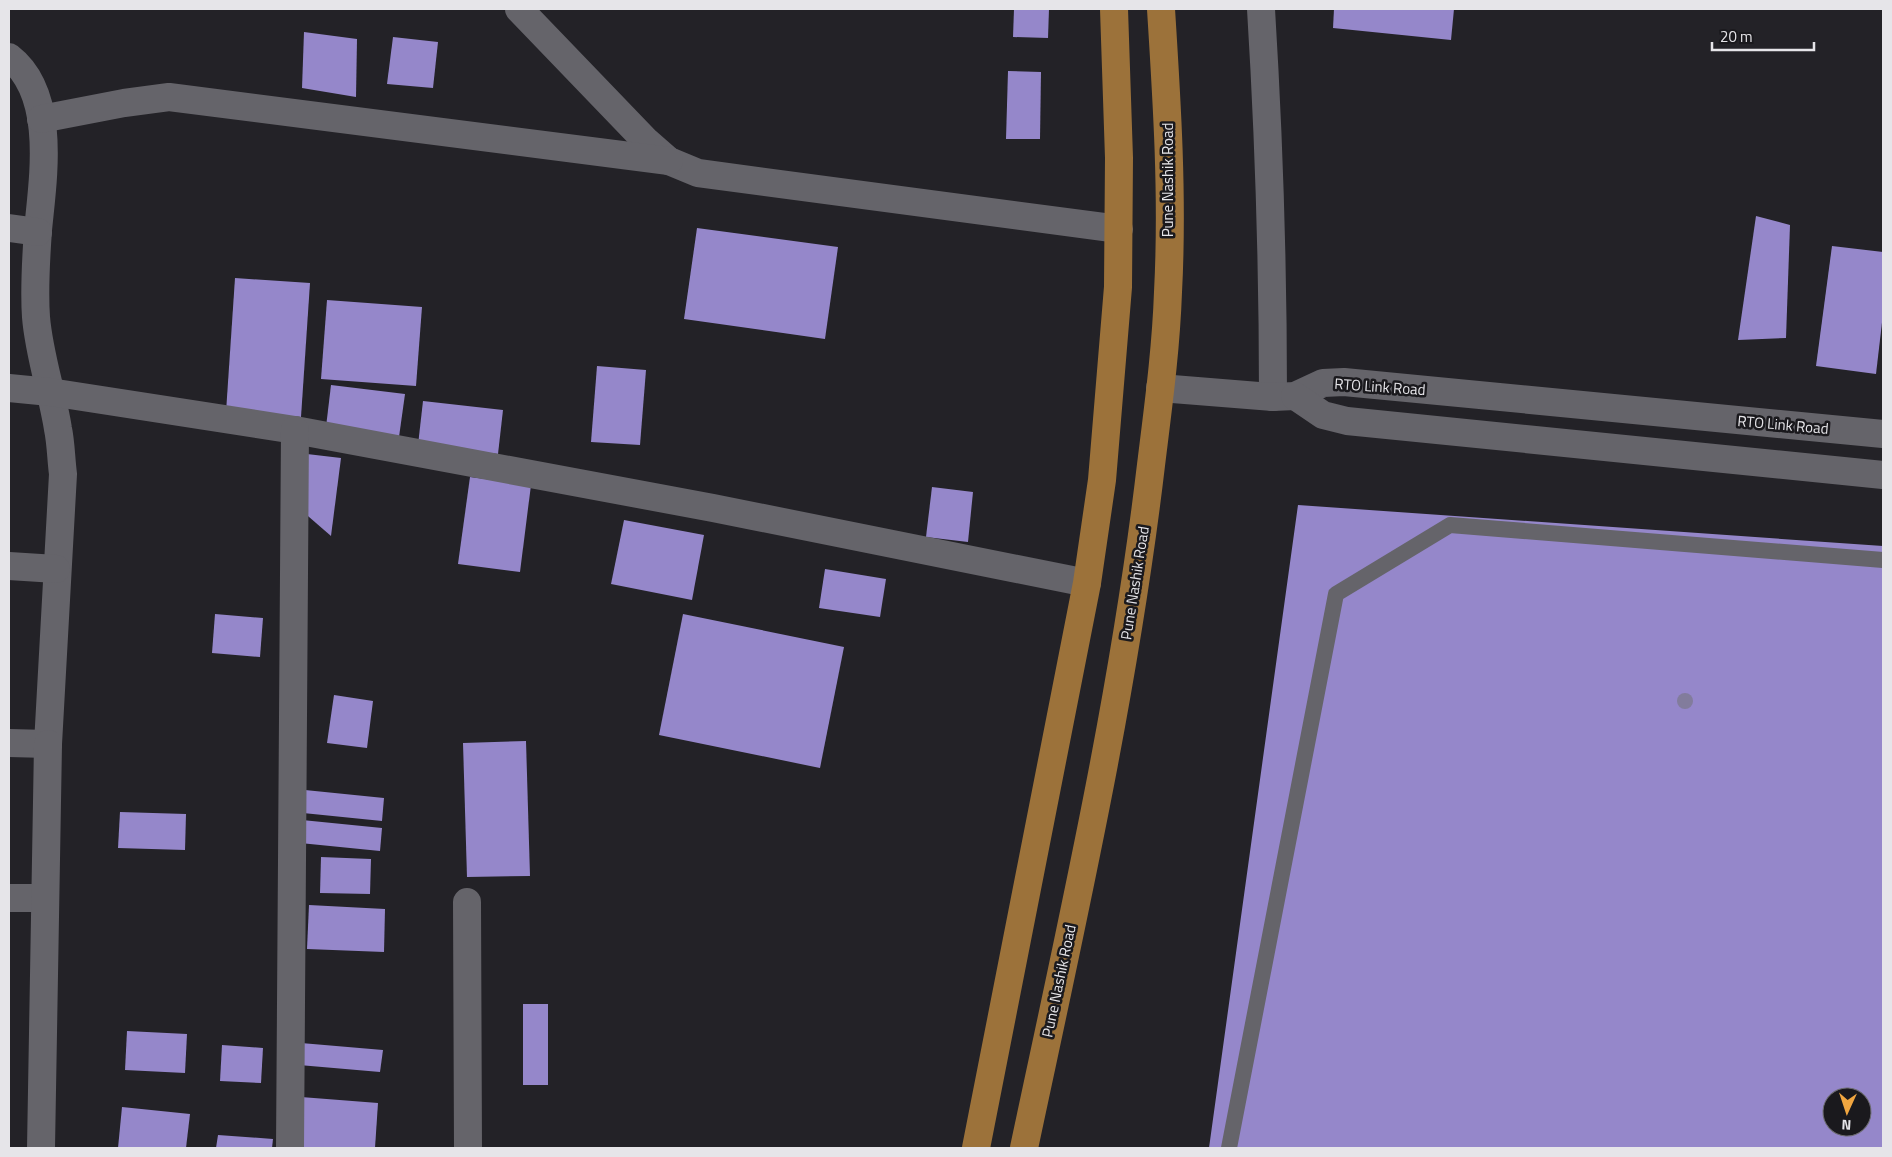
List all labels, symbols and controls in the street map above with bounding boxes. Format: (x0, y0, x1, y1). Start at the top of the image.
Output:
scale bar (1712, 20, 1814, 52)
text: 20 m (1720, 25, 1753, 48)
street label: Pune Nashik Road (1156, 123, 1179, 237)
street label: RTO Link Road (1334, 372, 1426, 401)
street label: RTO Link Road (1737, 409, 1830, 440)
street label: Pune Nashik Road (1114, 524, 1155, 641)
street label: Pune Nashik Road (1035, 922, 1082, 1039)
north arrow (1822, 1087, 1872, 1137)
text: N (1841, 1115, 1852, 1136)

